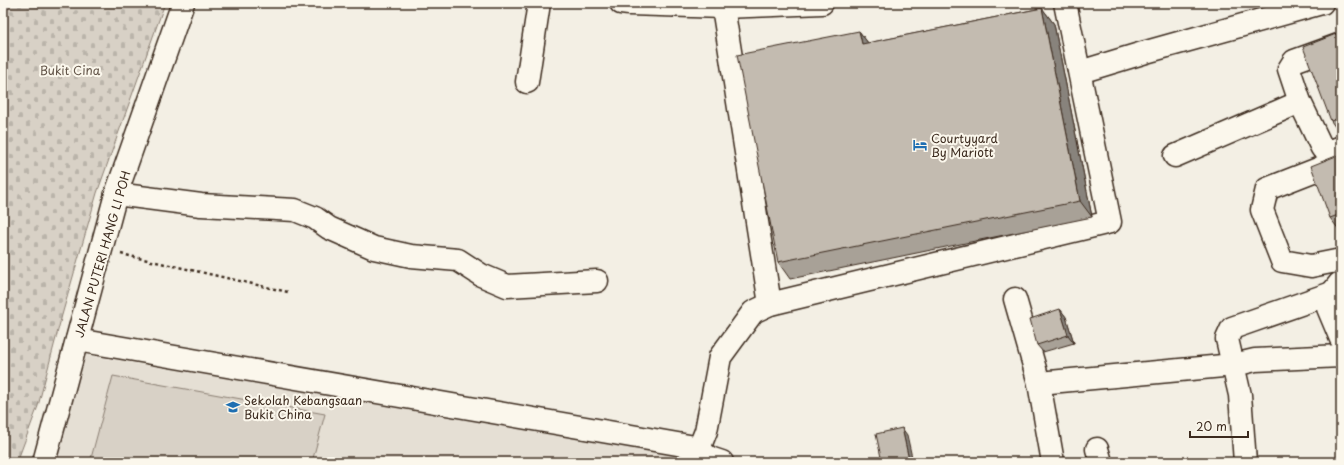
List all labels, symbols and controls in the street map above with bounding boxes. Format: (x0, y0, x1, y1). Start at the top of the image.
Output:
park label: Bukit Cina (40, 61, 101, 79)
place label: Courtyyard By Mariott (931, 129, 999, 161)
hotel icon: Courtyyard By Mariott (912, 137, 928, 153)
street label: JALAN PUTERI HANG LI POH (70, 168, 134, 340)
place label: Sekolah Kebangsaan Bukit China (244, 391, 362, 423)
school or university icon: Sekolah Kebangsaan Bukit China (225, 399, 241, 415)
scale bar (1190, 413, 1248, 439)
text: 20 m (1196, 417, 1227, 435)

